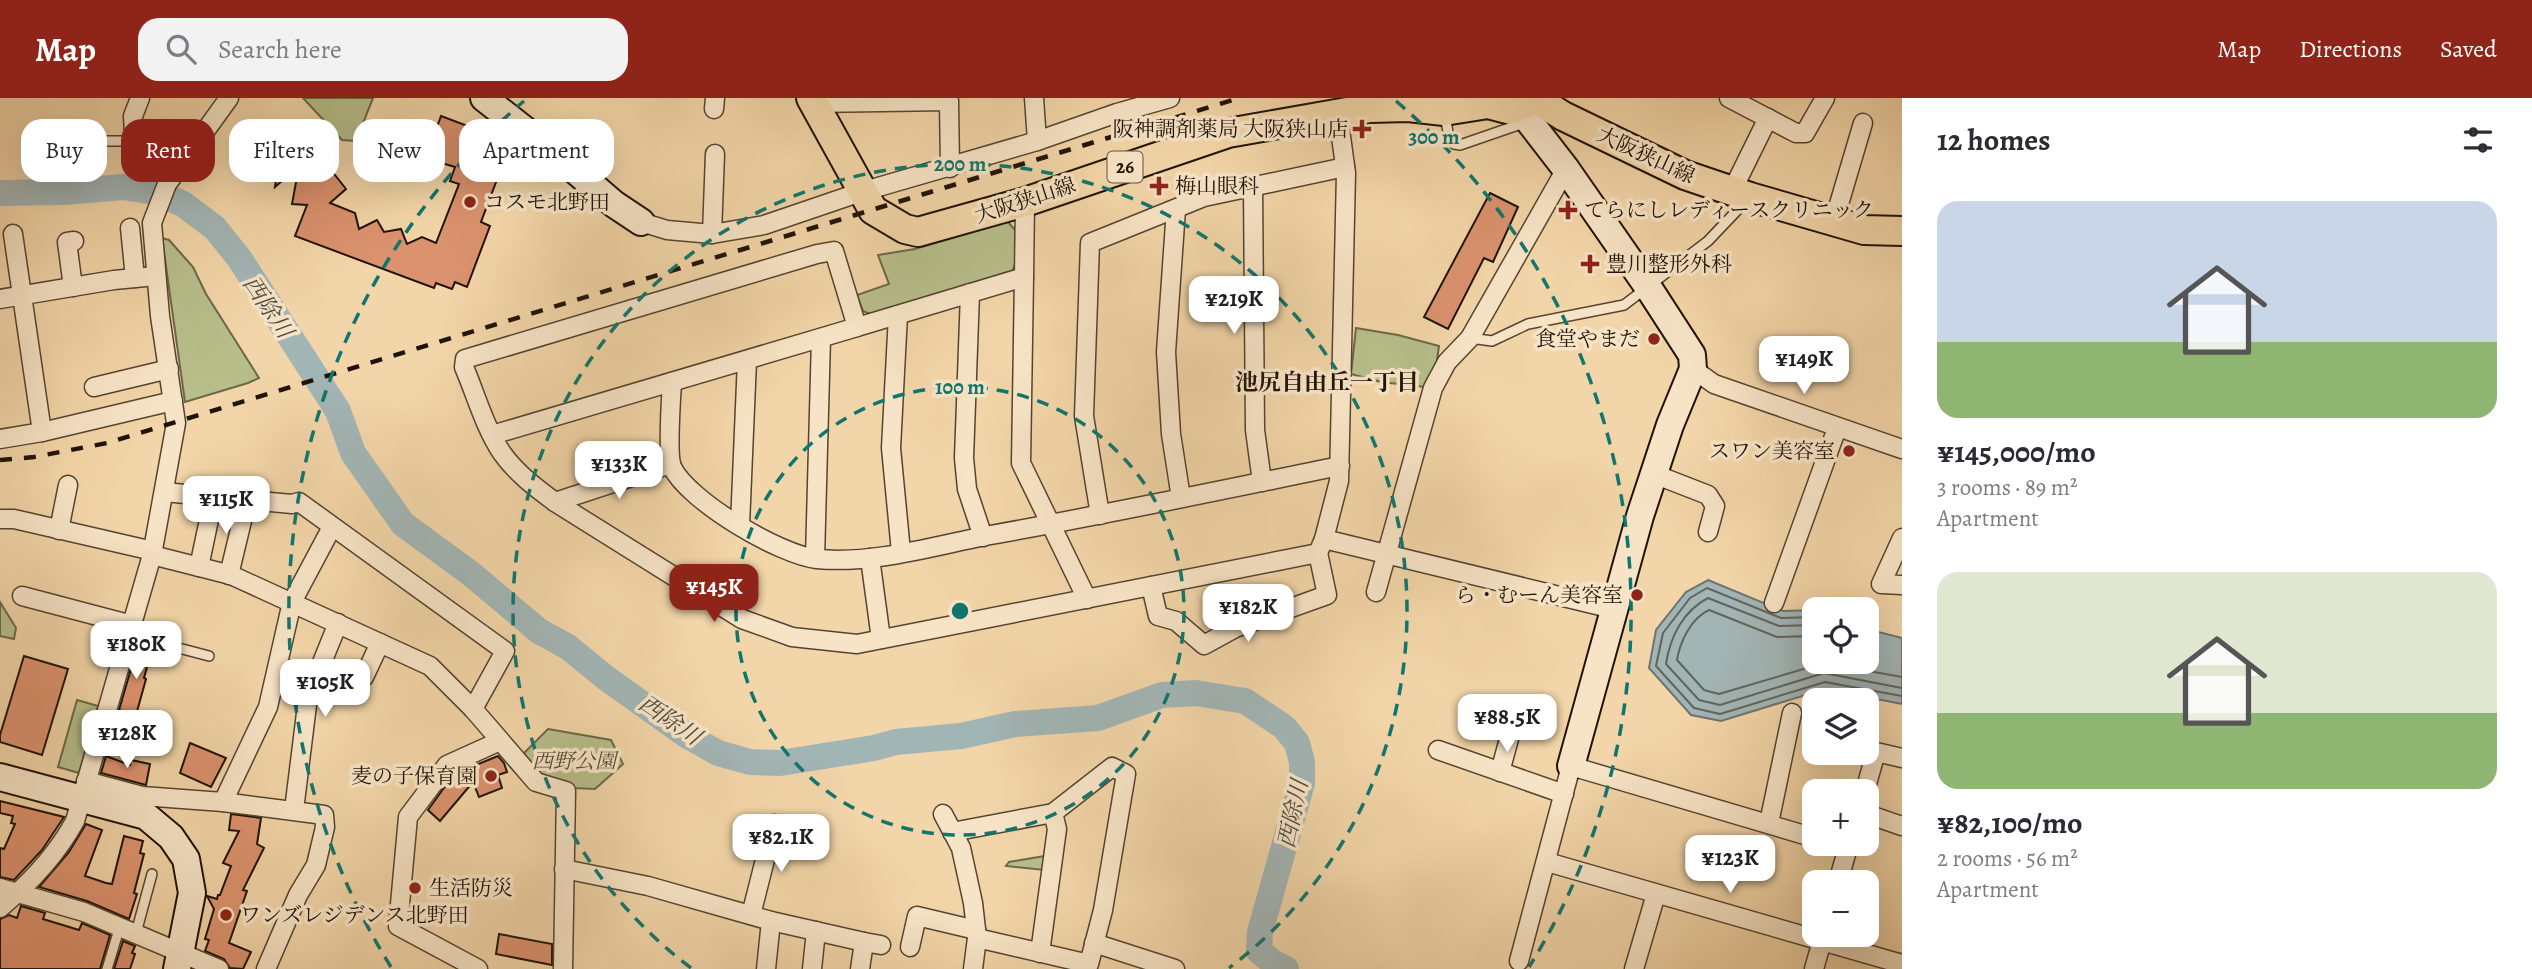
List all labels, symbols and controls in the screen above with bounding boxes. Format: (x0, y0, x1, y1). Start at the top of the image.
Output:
search box (138, 18, 628, 81)
text: Map (35, 27, 96, 72)
icon: search (162, 30, 200, 68)
text: Search here (218, 32, 342, 67)
text: Map (2217, 33, 2261, 65)
text: Directions (2299, 33, 2402, 65)
text: Saved (2440, 33, 2497, 65)
place label: 阪神調剤薬局 大阪狭山店 (1113, 115, 1348, 143)
chip: Buy (21, 119, 107, 182)
chip: Rent (121, 119, 215, 182)
chip: Filters (229, 119, 339, 182)
chip: New (353, 119, 445, 182)
chip: Apartment (459, 119, 614, 182)
street label: 大阪狭山線 (1593, 120, 1699, 190)
text: 12 homes (1937, 120, 2050, 160)
marker: 阪神調剤薬局 大阪狭山店 (1354, 121, 1370, 137)
icon: filters (2459, 121, 2497, 159)
text: 300 m (1408, 123, 1460, 151)
text: 200 m (934, 150, 987, 178)
road number: 26 (1108, 152, 1142, 183)
street label: 大阪狭山線 (971, 170, 1079, 230)
place label: 梅山眼科 (1175, 172, 1259, 200)
marker: 梅山眼科 (1149, 176, 1169, 196)
place label: コスモ北野田 (484, 188, 610, 216)
marker: コスモ北野田 (462, 194, 478, 210)
place label: てらにしレディースクリニック (1584, 196, 1874, 224)
marker: てらにしレディースクリニック (1558, 200, 1578, 220)
icon: home (2154, 247, 2280, 373)
place label: 豊川整形外科 (1606, 250, 1732, 278)
marker: 豊川整形外科 (1580, 254, 1600, 274)
water label: 西除川 (236, 270, 302, 347)
pin: ¥219K (1185, 276, 1283, 336)
text: ¥219K (1205, 283, 1263, 314)
place label: 食堂やまだ (1535, 325, 1640, 353)
marker: 食堂やまだ (1646, 331, 1662, 347)
pin: ¥149K (1755, 336, 1853, 396)
text: ¥149K (1775, 343, 1833, 374)
district label: 池尻自由丘一丁目 (1235, 367, 1419, 398)
text: 100 m (935, 373, 985, 401)
text: ¥145,000/mo (1937, 432, 2096, 472)
place label: スワン美容室 (1709, 437, 1835, 465)
pin: ¥133K (570, 442, 668, 501)
marker: スワン美容室 (1841, 443, 1857, 459)
text: ¥133K (591, 448, 647, 479)
text: 3 rooms · 89 m² (1937, 472, 2078, 503)
pin: ¥115K (177, 476, 275, 536)
text: ¥115K (199, 483, 253, 514)
text: Apartment (1937, 503, 2039, 534)
pin: ¥145K (665, 564, 763, 624)
text: ¥145K (685, 571, 743, 602)
place label: ら・むーん美容室 (1455, 581, 1623, 609)
pin: ¥182K (1199, 584, 1297, 644)
marker: ら・むーん美容室 (1629, 587, 1645, 603)
text: ¥182K (1219, 591, 1277, 622)
map controls (1802, 597, 1879, 947)
button: locate (1802, 597, 1879, 674)
centre of rings (948, 599, 972, 623)
icon: home (2154, 618, 2280, 744)
pin: ¥180K (87, 622, 185, 681)
text: ¥180K (106, 628, 166, 659)
pin: ¥105K (276, 660, 374, 719)
text: ¥105K (296, 666, 354, 697)
water label: 西除川 (633, 688, 710, 754)
button: layers (1802, 688, 1879, 765)
pin: ¥88.5K (1450, 694, 1564, 754)
text: ¥88.5K (1474, 701, 1540, 732)
pin: ¥128K (78, 710, 176, 770)
text: ¥128K (98, 717, 156, 748)
park label: 西野公園 (532, 747, 619, 775)
place label: 麦の子保育園 (351, 762, 477, 790)
marker: 麦の子保育園 (483, 768, 499, 784)
water label: 西除川 (1271, 774, 1316, 851)
button: + (1802, 779, 1879, 856)
text: ¥82,100/mo (1937, 803, 2083, 843)
pin: ¥82.1K (724, 814, 838, 874)
text: ¥82.1K (748, 821, 814, 852)
pin: ¥123K (1681, 836, 1779, 895)
text: ¥123K (1701, 842, 1759, 873)
text: 2 rooms · 56 m² (1937, 843, 2078, 874)
button: − (1802, 870, 1879, 947)
place label: 生活防災 (429, 874, 513, 902)
text: Apartment (1937, 874, 2039, 905)
marker: 生活防災 (407, 880, 423, 896)
place label: ワンズレジデンス北野田 (240, 901, 469, 929)
marker: ワンズレジデンス北野田 (218, 907, 234, 923)

